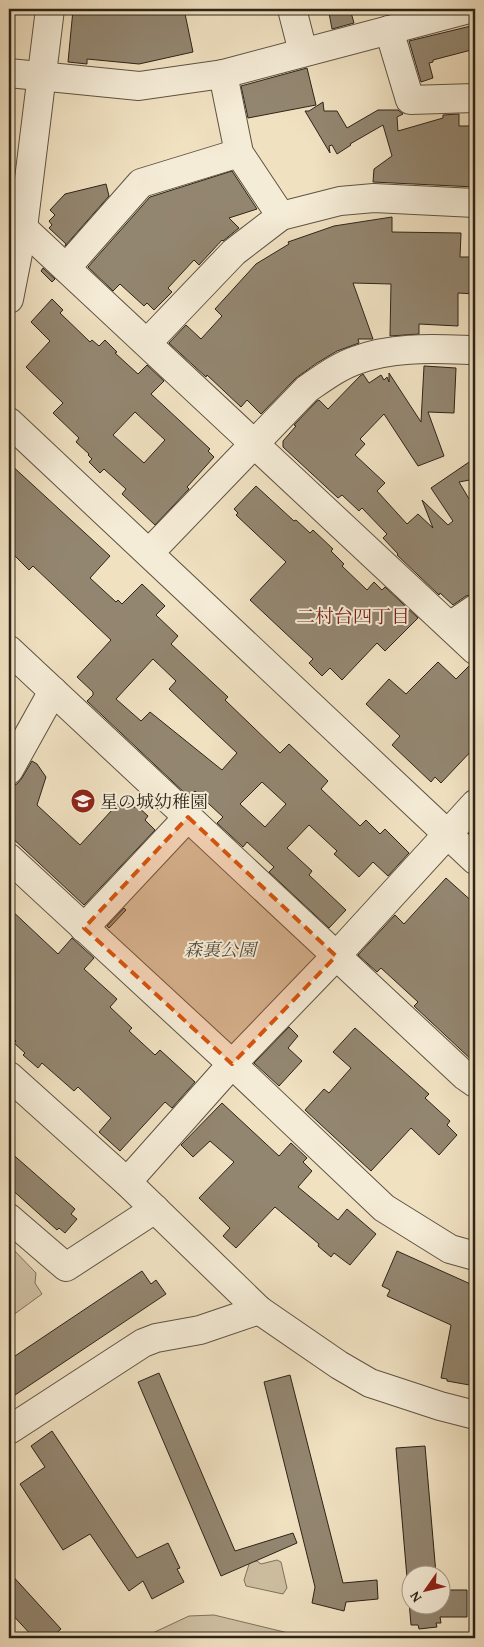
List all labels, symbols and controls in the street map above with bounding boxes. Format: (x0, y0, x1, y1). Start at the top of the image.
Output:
district label: 二村台四丁目 (296, 602, 410, 630)
school or university icon: 星の城幼稚園 (70, 788, 96, 814)
place label: 星の城幼稚園 (100, 788, 208, 815)
park label: 森裏公園 (184, 936, 259, 963)
north arrow (402, 1564, 452, 1614)
text: N (404, 1587, 426, 1607)

